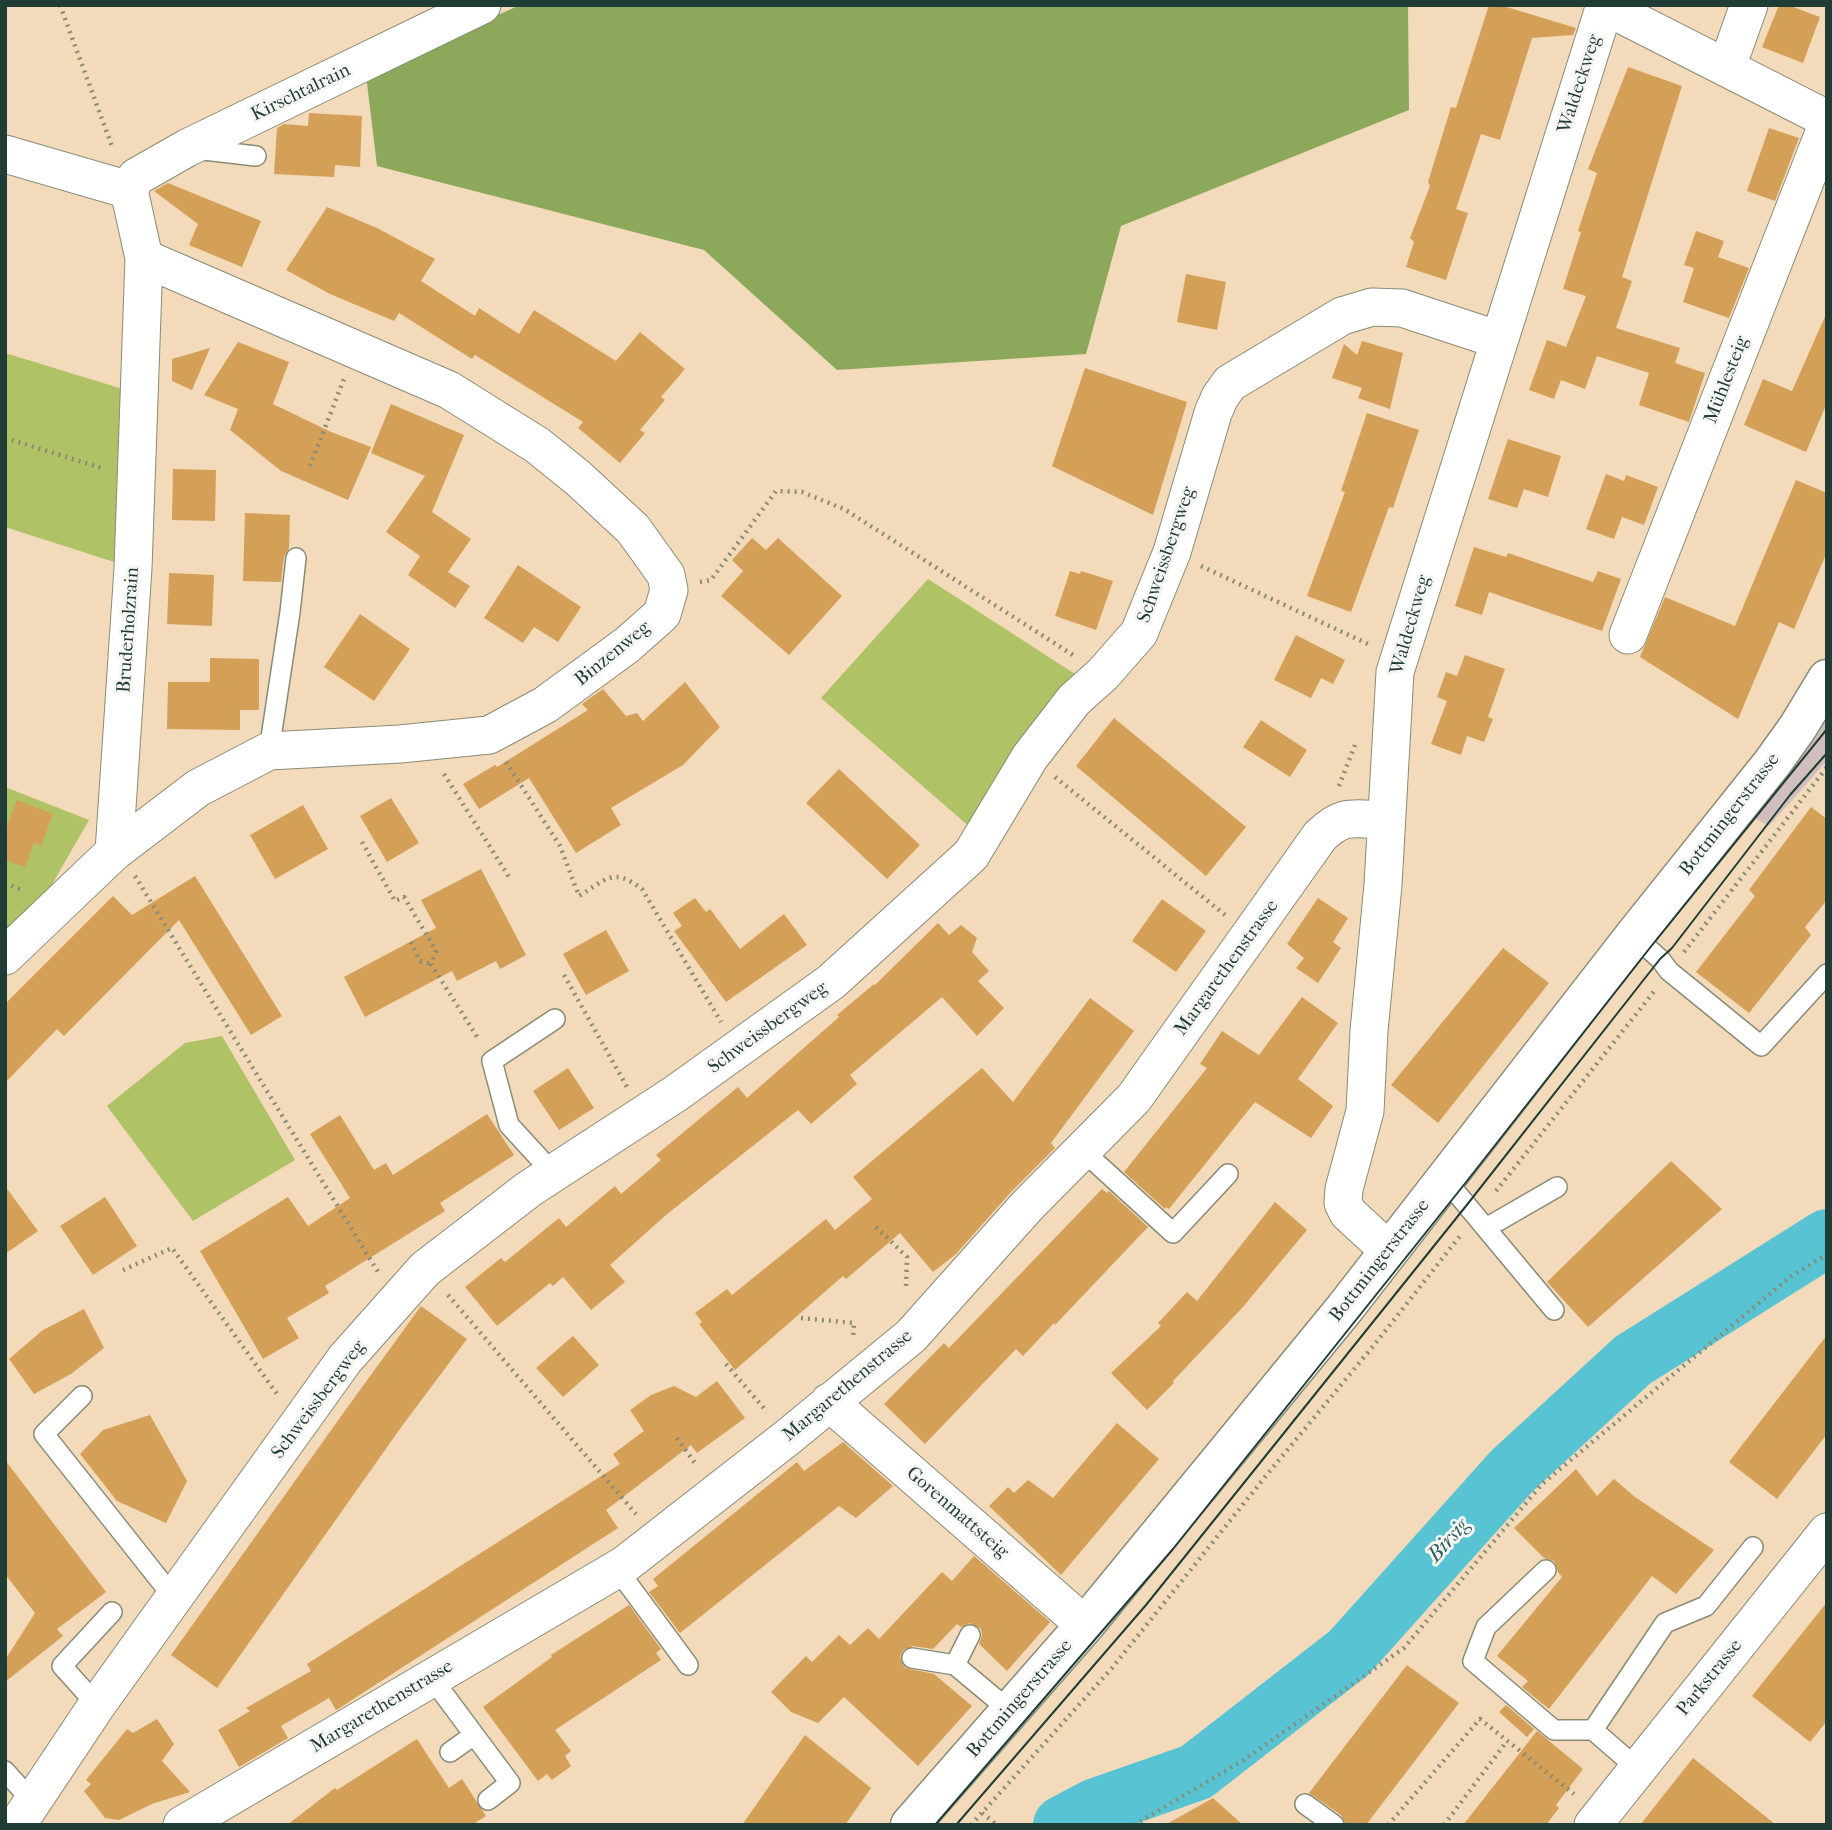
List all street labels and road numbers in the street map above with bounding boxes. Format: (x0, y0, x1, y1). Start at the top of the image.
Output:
street label: Waldeckweg (1553, 32, 1607, 136)
street label: Kirschtalrain (248, 59, 354, 127)
street label: Mühlesteig (1700, 333, 1754, 427)
street label: Schweissbergweg (1133, 484, 1201, 626)
street label: Bruderholzrain (113, 566, 145, 694)
street label: Waldeckweg (1386, 573, 1436, 677)
street label: Binzenweg (571, 617, 655, 691)
street label: Bottmingerstrasse (1675, 749, 1785, 881)
street label: Margarethenstrasse (1170, 896, 1284, 1040)
street label: Schweissbergweg (704, 977, 832, 1079)
street label: Bottmingerstrasse (1325, 1195, 1435, 1327)
street label: Margarethenstrasse (778, 1325, 918, 1447)
street label: Schweissbergweg (267, 1336, 371, 1464)
street label: Gorenmattsteig (901, 1462, 1013, 1564)
street label: Bottmingerstrasse (962, 1635, 1078, 1763)
street label: Parkstrasse (1672, 1635, 1748, 1721)
street label: Margarethenstrasse (307, 1655, 457, 1759)

